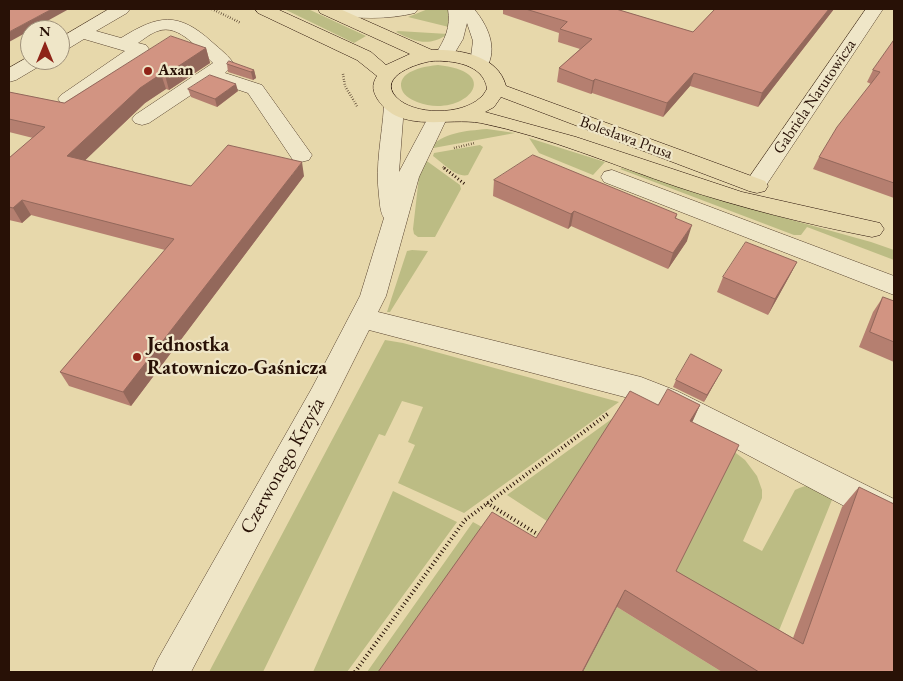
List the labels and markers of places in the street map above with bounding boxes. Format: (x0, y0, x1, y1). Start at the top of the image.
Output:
place label: Axan (158, 61, 194, 81)
marker: Axan (142, 65, 154, 77)
place label: Jednostka Ratowniczo-Gaśnicza (147, 334, 327, 381)
marker: Jednostka Ratowniczo-Gaśnicza (131, 351, 143, 363)

